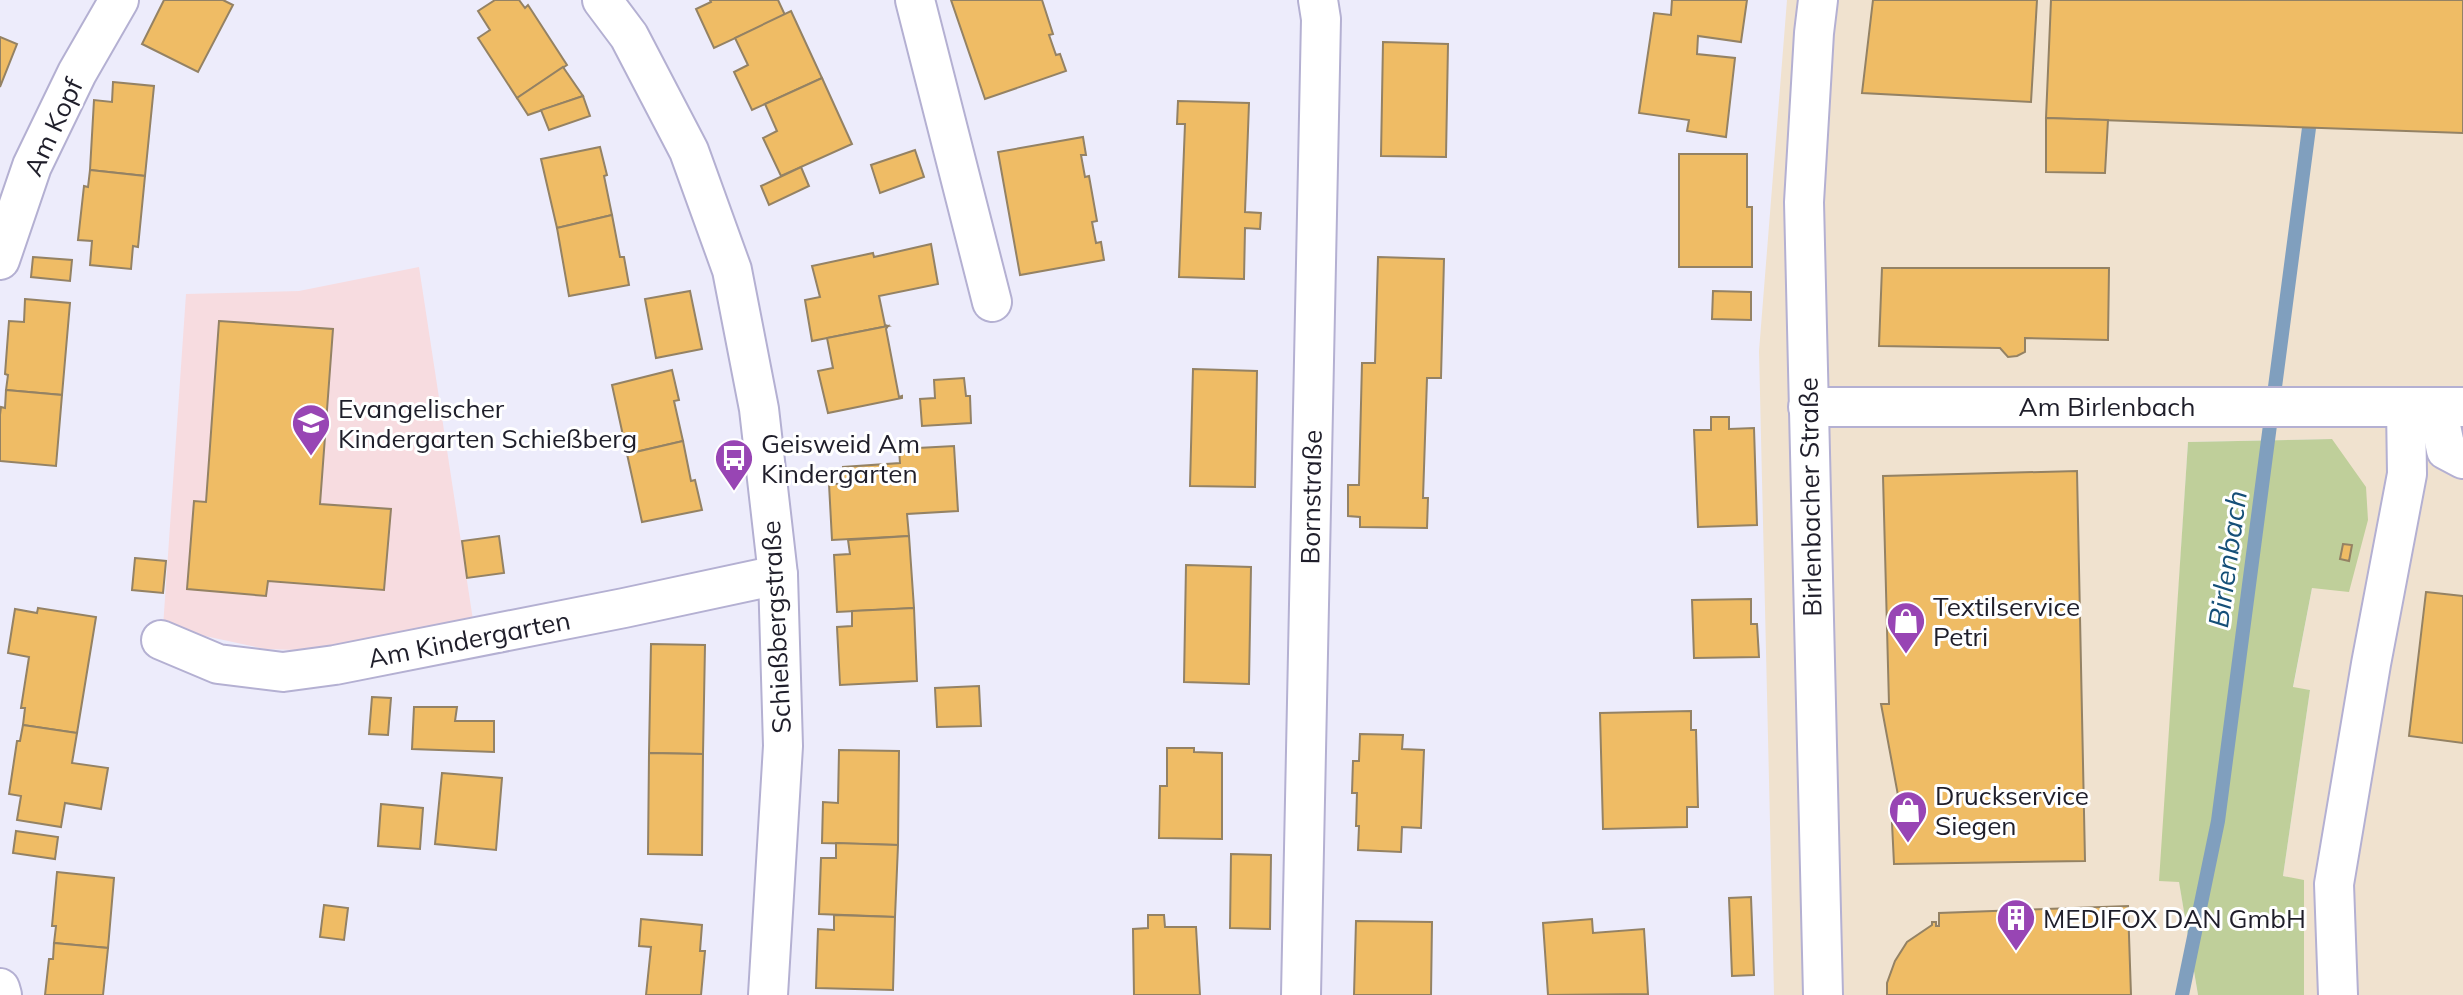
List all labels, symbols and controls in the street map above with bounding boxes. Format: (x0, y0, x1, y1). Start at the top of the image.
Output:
street label: Am Kopf (16, 72, 90, 181)
street label: Birlenbacher Straße (1791, 377, 1829, 617)
street label: Am Birlenbach (2019, 390, 2195, 423)
place label: Evangelischer Kindergarten Schießberg (338, 392, 637, 455)
school or university icon: Evangelischer Kindergarten Schießberg (290, 402, 332, 457)
place label: Geisweid Am Kindergarten (761, 427, 920, 490)
street label: Bornstraße (1293, 429, 1329, 565)
bus stop icon: Geisweid Am Kindergarten (713, 437, 755, 492)
water label: Birlenbach (2200, 488, 2254, 630)
street label: Schießbergstraße (754, 520, 798, 734)
place label: Textilservice Petri (1933, 590, 2080, 653)
shop icon: Textilservice Petri (1885, 600, 1927, 655)
street label: Am Kindergarten (365, 603, 573, 675)
place label: Druckservice Siegen (1935, 779, 2089, 842)
shop icon: Druckservice Siegen (1887, 789, 1929, 844)
building icon: MEDIFOX DAN GmbH (1995, 897, 2037, 952)
place label: MEDIFOX DAN GmbH (2043, 902, 2306, 935)

